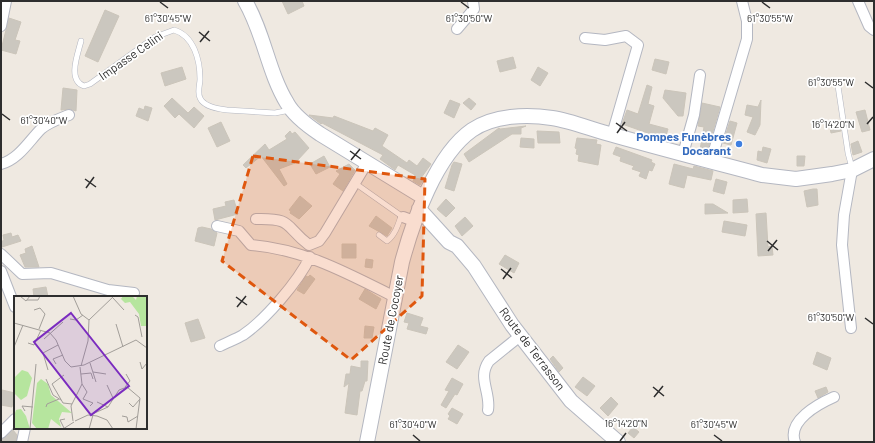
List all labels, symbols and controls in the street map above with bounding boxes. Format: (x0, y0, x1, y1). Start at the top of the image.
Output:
text: 61°30'45"W (145, 12, 191, 24)
text: 61°30'50"W (446, 12, 493, 24)
text: 61°30'55"W (747, 12, 793, 24)
street label: Impasse Celini (96, 28, 165, 82)
text: 61°30'55"W (808, 76, 854, 88)
text: 61°30'40"W (21, 114, 68, 126)
text: 16°14'20"N (811, 118, 855, 130)
place label: Pompes Funèbres Docarant (636, 129, 731, 157)
marker: Pompes Funèbres Docarant (734, 139, 744, 149)
street label: Route de Cocoyer (374, 273, 406, 366)
inset map (14, 296, 147, 429)
street label: Route de Terrasson (497, 304, 569, 393)
text: 61°30'50"W (808, 311, 855, 323)
text: 16°14'20"N (604, 417, 648, 429)
text: 61°30'40"W (390, 418, 437, 430)
text: 61°30'45"W (691, 418, 737, 430)

